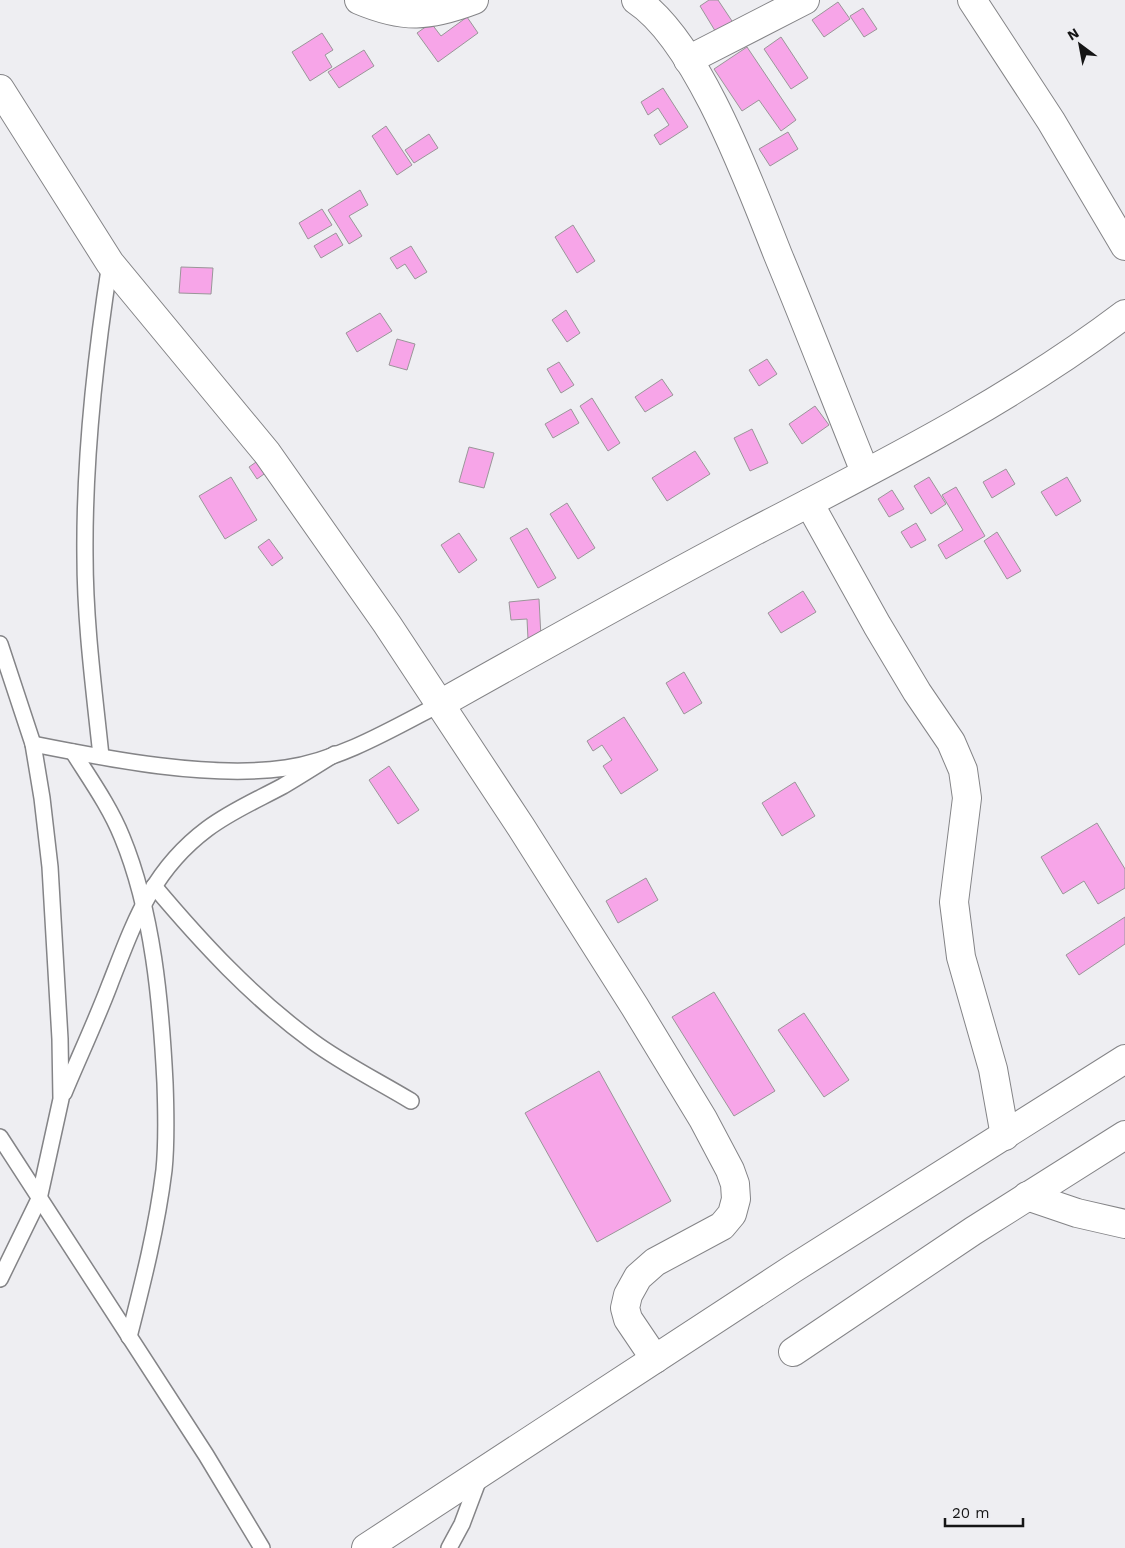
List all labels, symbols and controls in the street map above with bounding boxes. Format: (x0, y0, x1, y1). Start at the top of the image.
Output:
north arrow (1055, 20, 1105, 70)
text: N (1064, 24, 1082, 44)
scale bar (945, 1496, 1022, 1528)
text: 20 m (952, 1504, 990, 1522)

